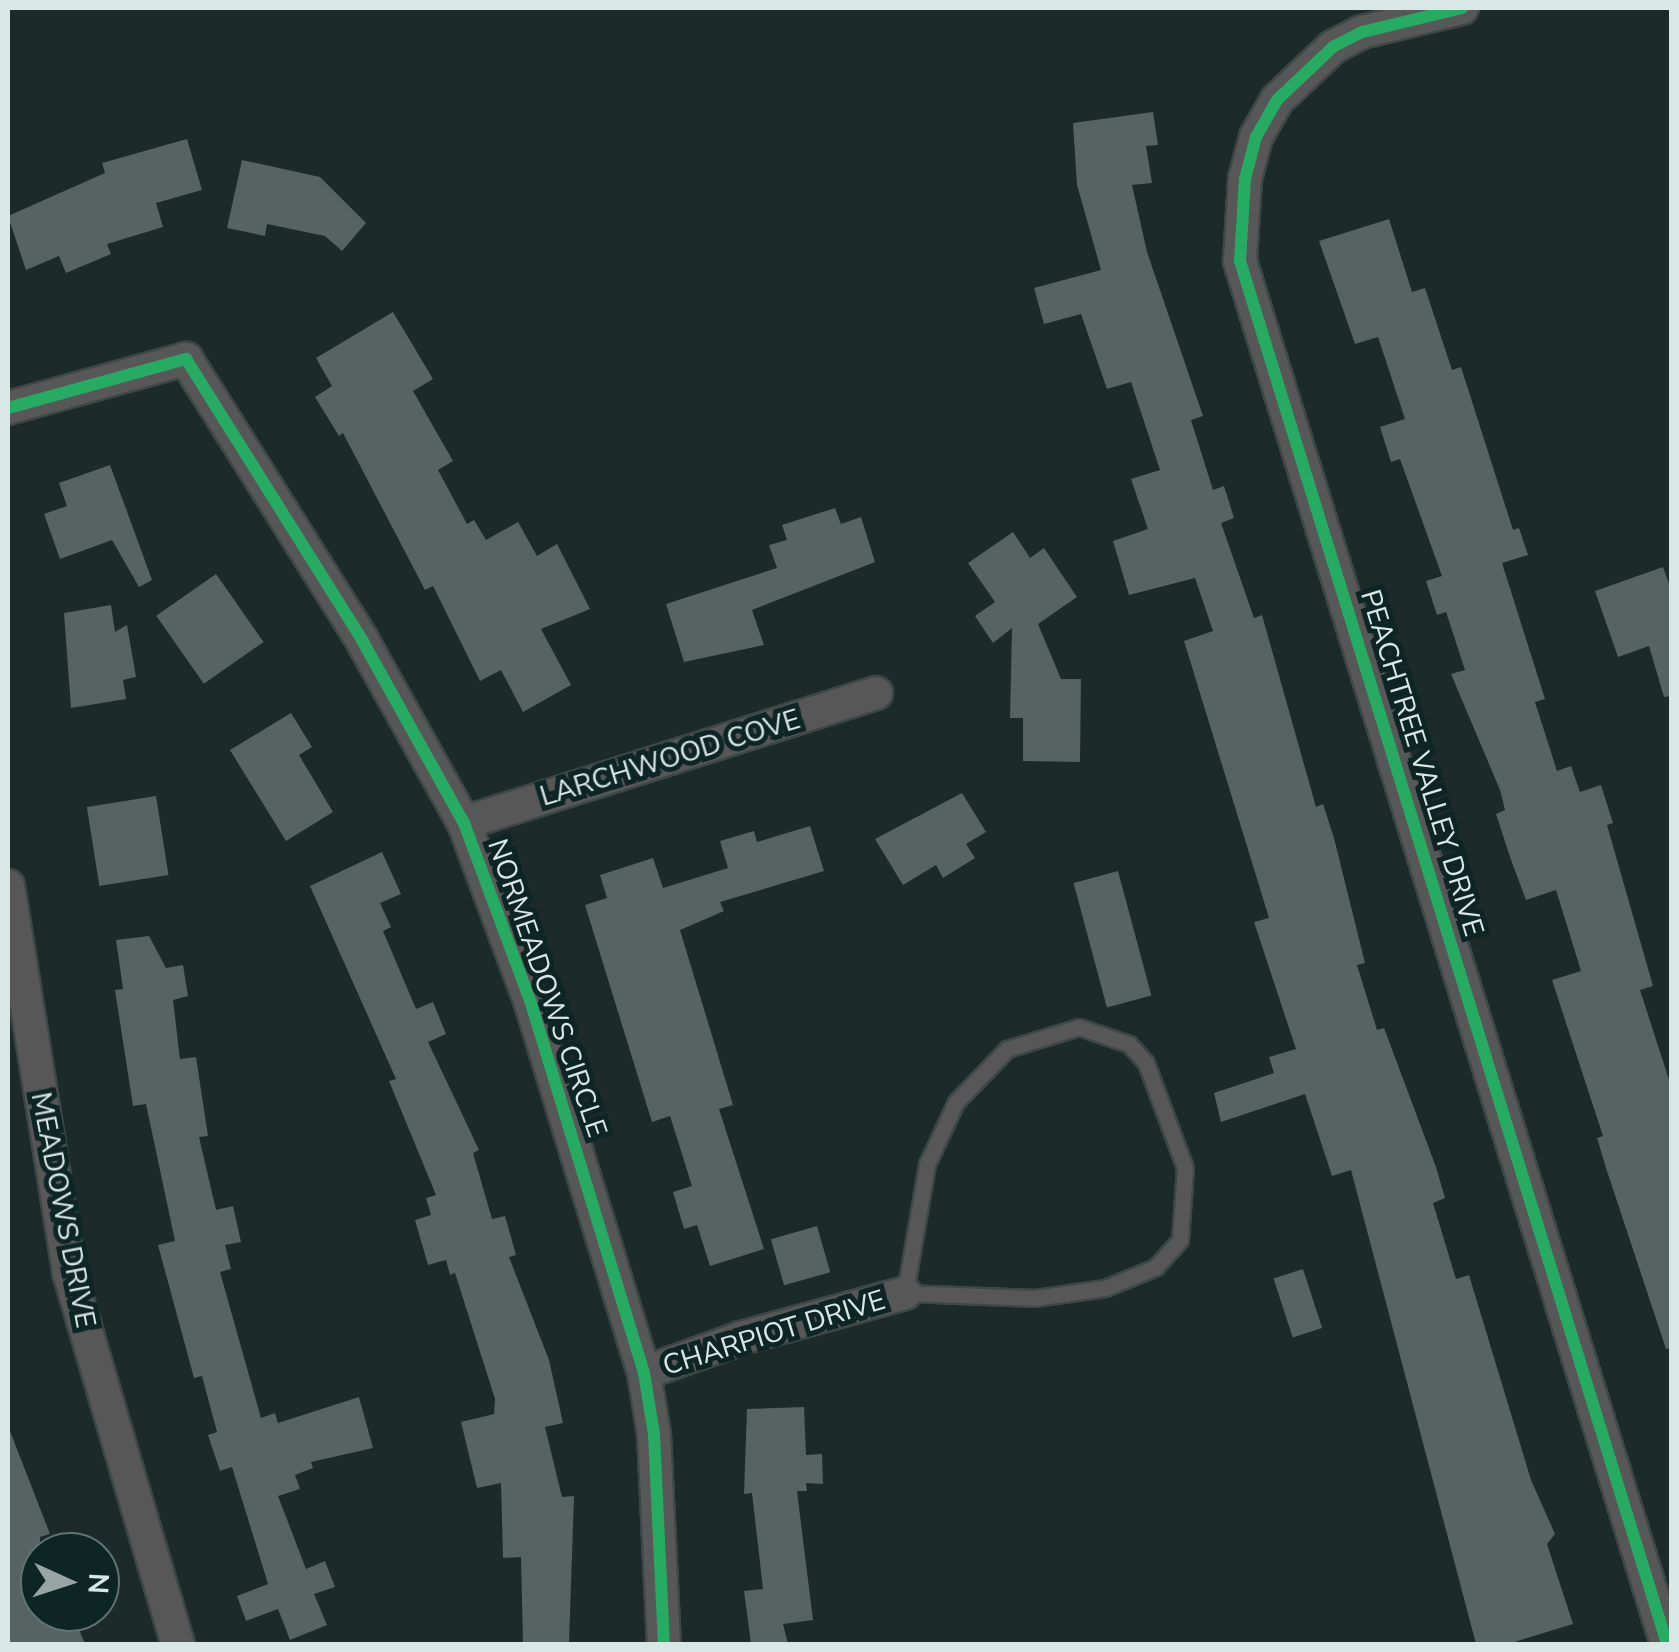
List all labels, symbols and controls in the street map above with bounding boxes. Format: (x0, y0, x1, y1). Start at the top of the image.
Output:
street label: PEACHTREE VALLEY DRIVE (1353, 586, 1491, 940)
street label: LARCHWOOD COVE (536, 702, 804, 814)
street label: NORMEADOWS CIRCLE (480, 835, 614, 1141)
street label: MEADOWS DRIVE (24, 1089, 102, 1331)
street label: CHARPIOT DRIVE (659, 1283, 889, 1383)
north arrow (20, 1532, 120, 1632)
text: N (78, 1572, 117, 1595)

